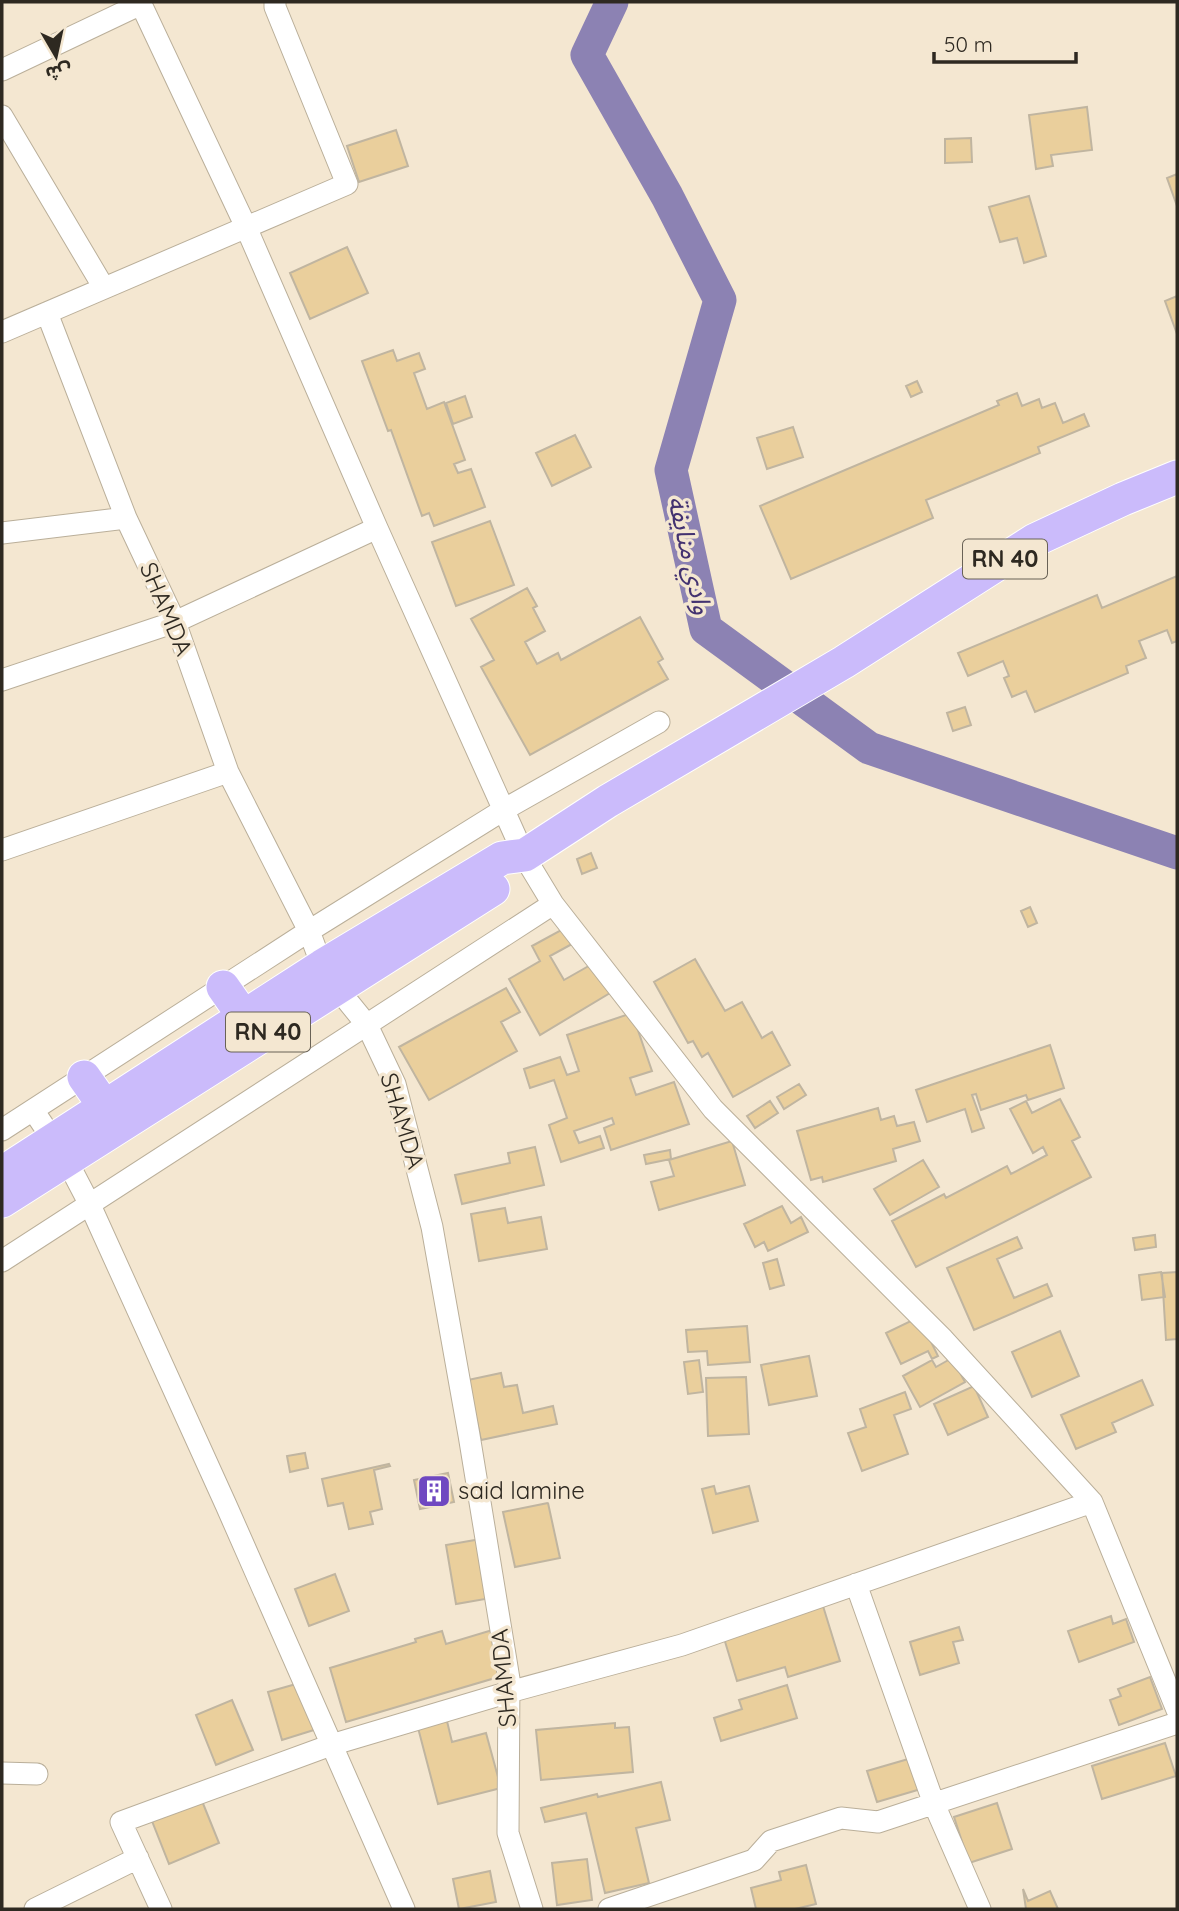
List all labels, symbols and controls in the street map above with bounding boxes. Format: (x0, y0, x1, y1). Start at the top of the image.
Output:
north arrow (21, 21, 91, 91)
scale bar (934, 21, 1076, 65)
text: 50 m (944, 31, 993, 57)
text: ش (44, 59, 73, 87)
water label: وادي منايفة (657, 492, 720, 619)
road number: RN 40 (963, 540, 1047, 579)
street label: SHAMDA (134, 557, 200, 660)
road number: RN 40 (226, 1012, 310, 1051)
street label: SHAMDA (374, 1069, 432, 1172)
building icon: said lamine (415, 1472, 453, 1510)
place label: said lamine (458, 1475, 585, 1505)
street label: SHAMDA (484, 1628, 522, 1729)

